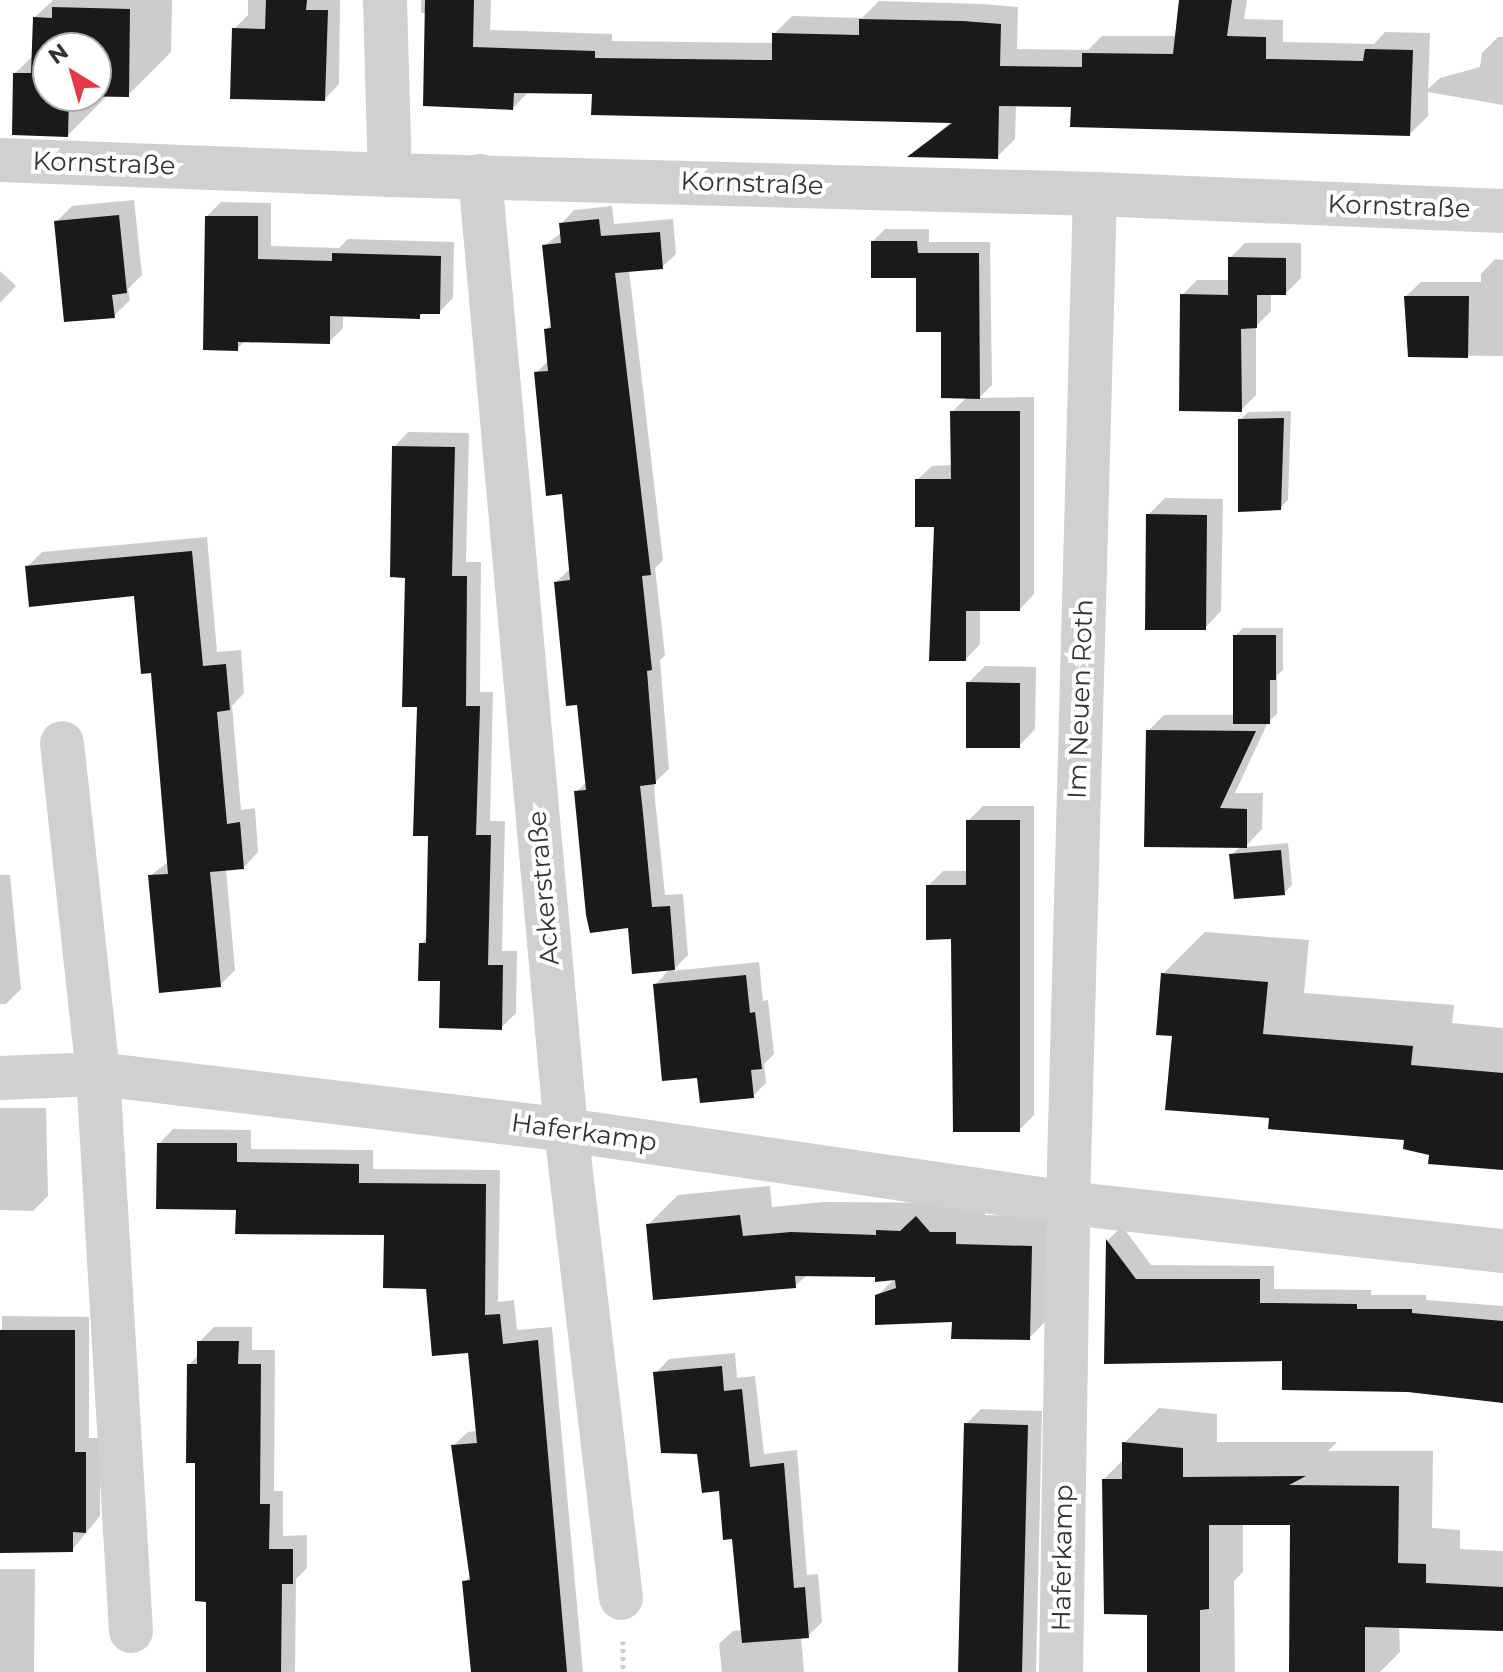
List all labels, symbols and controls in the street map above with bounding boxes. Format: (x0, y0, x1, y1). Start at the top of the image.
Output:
north arrow (32, 32, 112, 112)
text: N (43, 38, 74, 70)
street label: Kornstraße (32, 146, 176, 182)
street label: Kornstraße (680, 166, 824, 202)
street label: Kornstraße (1327, 189, 1471, 225)
street label: Im Neuen Roth (1062, 599, 1100, 799)
street label: Ackerstraße (522, 809, 566, 967)
street label: Haferkamp (509, 1107, 659, 1159)
street label: Haferkamp (1046, 1484, 1080, 1632)

